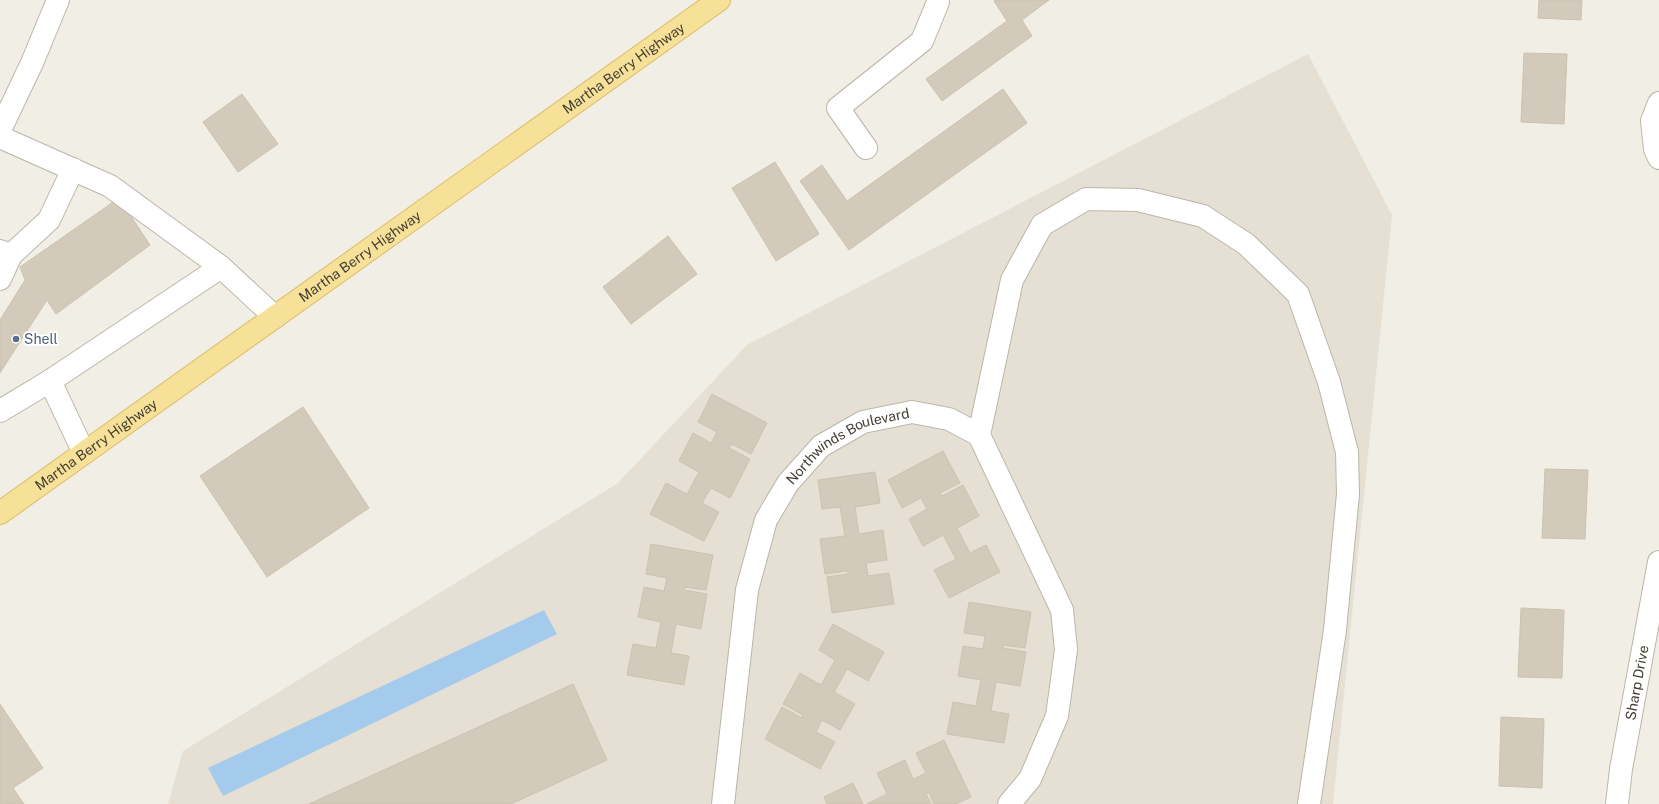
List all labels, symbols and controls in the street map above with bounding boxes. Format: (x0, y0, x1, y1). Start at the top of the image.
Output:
street label: Martha Berry Highway (559, 19, 688, 117)
street label: Martha Berry Highway (296, 207, 424, 305)
place label: Shell (24, 331, 58, 347)
marker: Shell (11, 334, 21, 344)
street label: Martha Berry Highway (32, 395, 161, 493)
street label: Northwinds Boulevard (783, 405, 911, 488)
street label: Sharp Drive (1622, 644, 1652, 721)

